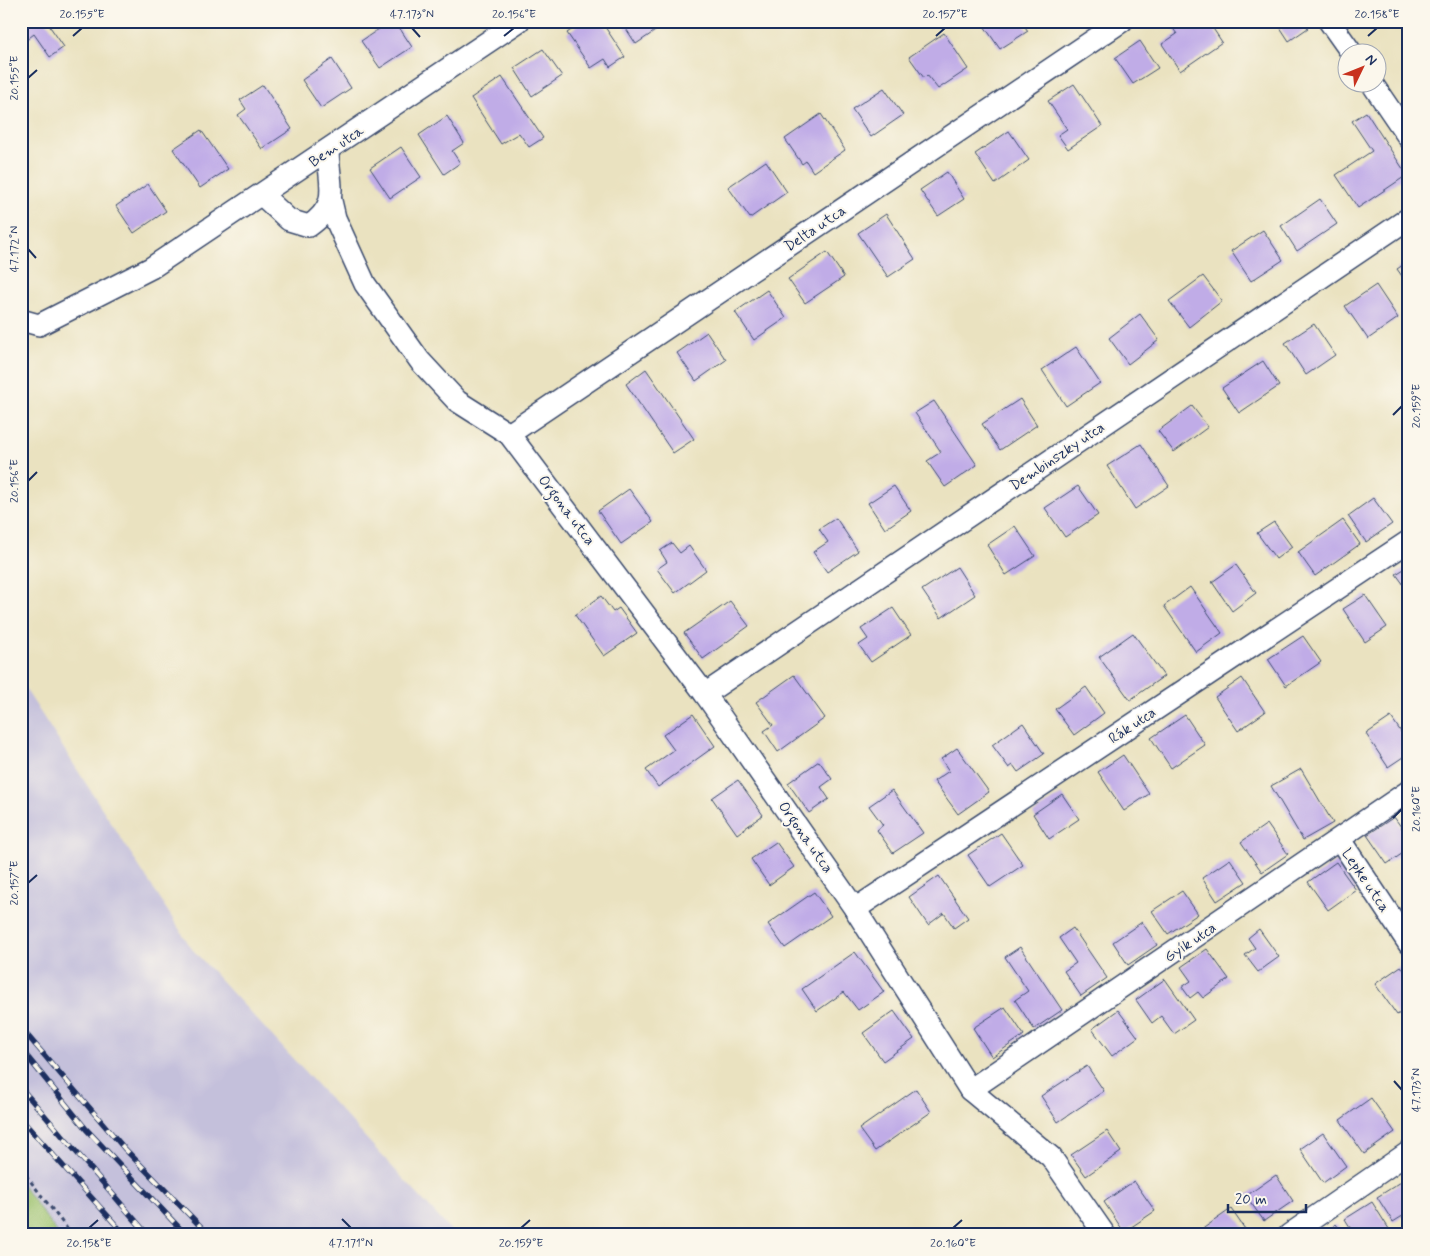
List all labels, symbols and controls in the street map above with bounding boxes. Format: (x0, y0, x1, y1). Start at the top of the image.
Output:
text: 20.155°E (59, 7, 105, 23)
text: 47.173°N (390, 7, 434, 23)
text: 20.156°E (492, 7, 536, 23)
text: 20.157°E (922, 7, 968, 23)
text: 20.158°E (1355, 7, 1399, 23)
north arrow (1338, 42, 1388, 92)
text: N (1361, 50, 1381, 69)
text: 20.155°E (7, 55, 23, 101)
street label: Bem utca (305, 121, 369, 172)
street label: Delta utca (781, 201, 851, 257)
text: 47.172°N (7, 226, 23, 272)
text: 20.159°E (1409, 384, 1425, 428)
street label: Dembinszky utca (1006, 418, 1109, 496)
text: 20.156°E (7, 459, 23, 503)
street label: Orgona utca (532, 471, 599, 551)
street label: Rák utca (1105, 703, 1160, 749)
text: 20.160°E (1409, 786, 1425, 832)
street label: Orgona utca (772, 798, 837, 878)
street label: Lepke utca (1336, 845, 1394, 917)
text: 20.157°E (7, 860, 23, 906)
street label: Gyík utca (1161, 918, 1221, 968)
text: 47.173°N (1409, 1068, 1425, 1112)
scale bar (1228, 1181, 1305, 1213)
text: 20 m (1235, 1190, 1267, 1210)
text: 20.158°E (67, 1236, 111, 1252)
text: 47.171°N (329, 1236, 373, 1252)
text: 20.159°E (499, 1236, 543, 1252)
text: 20.160°E (930, 1236, 976, 1252)

